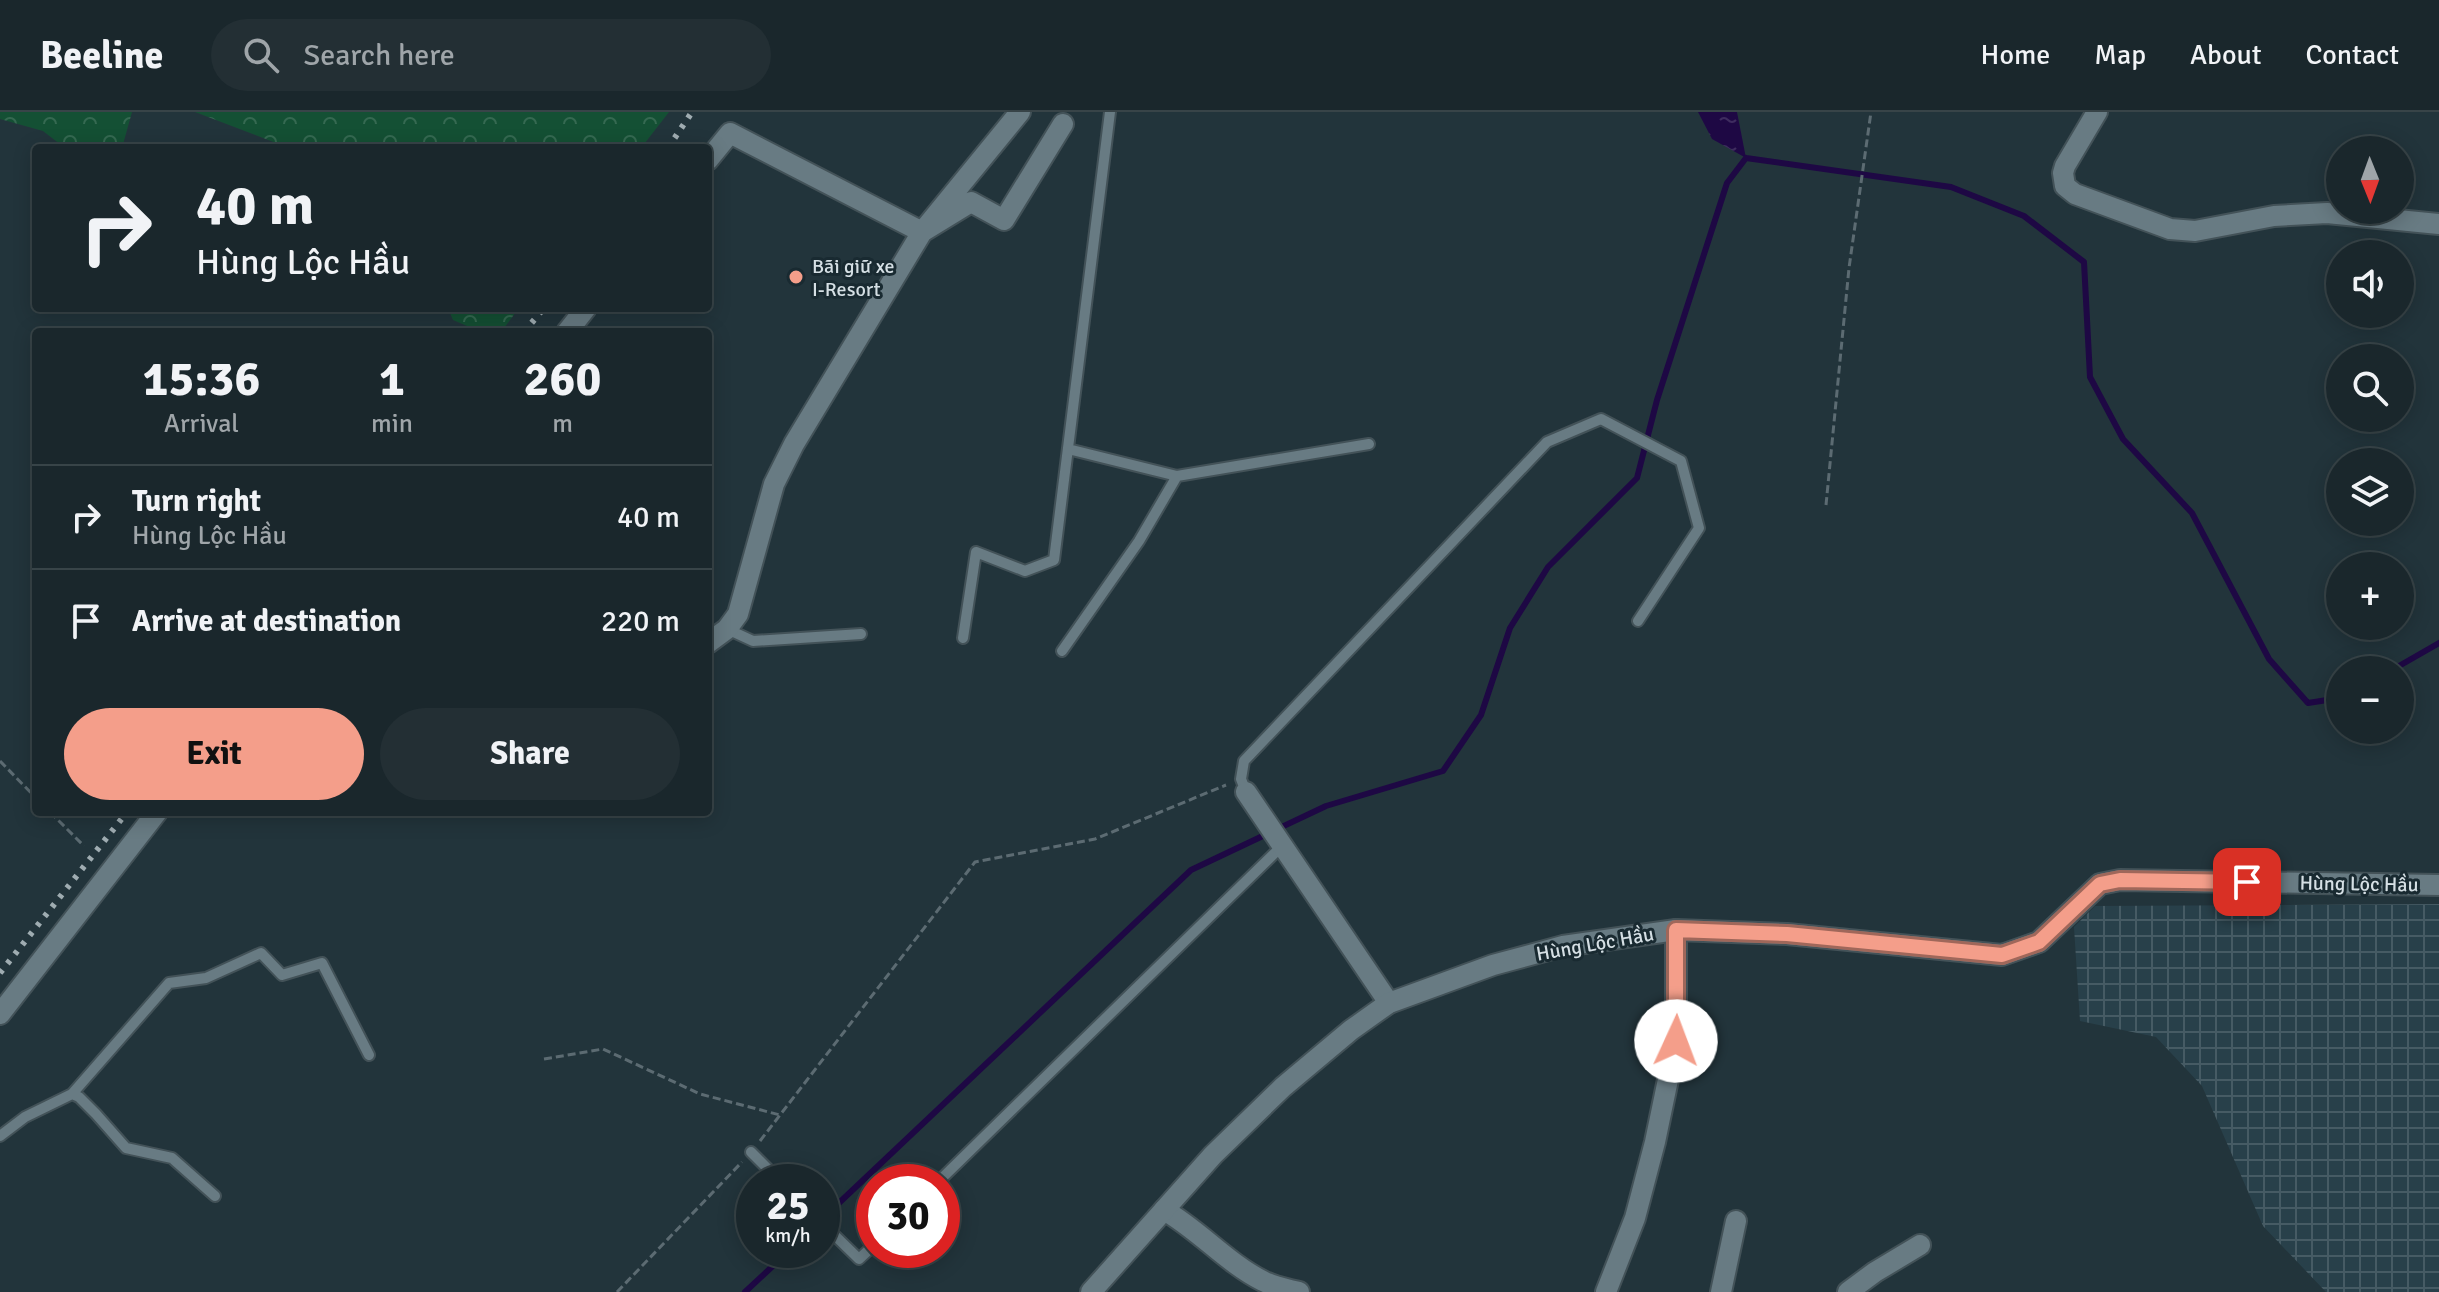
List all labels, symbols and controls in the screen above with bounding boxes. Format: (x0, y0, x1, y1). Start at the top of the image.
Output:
search box (211, 19, 771, 91)
text: Beeline (40, 32, 163, 79)
icon: search (239, 33, 283, 77)
text: Search here (303, 37, 455, 74)
text: Home (1981, 38, 2050, 72)
text: Map (2094, 38, 2146, 72)
text: About (2190, 38, 2262, 72)
text: Contact (2306, 38, 2399, 72)
north arrow (2326, 136, 2414, 224)
map controls (2326, 136, 2414, 744)
text: 40 m (196, 171, 314, 240)
icon: right (64, 176, 168, 280)
text: Hùng Lộc Hầu (196, 240, 410, 285)
button: sound (2326, 240, 2414, 328)
place label: Bãi giữ xe I-Resort (812, 254, 895, 302)
marker: Bãi giữ xe I-Resort (787, 268, 805, 286)
button: search (2326, 344, 2414, 432)
text: 15:36 (143, 350, 260, 409)
text: 1 (379, 350, 405, 409)
text: 260 (524, 350, 601, 409)
text: Arrival (164, 408, 239, 440)
text: min (371, 408, 413, 440)
text: m (552, 408, 573, 440)
button: layers (2326, 448, 2414, 536)
text: Turn right (132, 483, 261, 520)
icon: right (64, 495, 108, 539)
text: 40 m (617, 499, 680, 536)
text: Hùng Lộc Hầu (132, 520, 287, 552)
button: + (2326, 552, 2414, 640)
icon: arrive (64, 599, 108, 643)
text: Arrive at destination (132, 603, 401, 640)
text: 220 m (601, 603, 680, 640)
button: − (2326, 656, 2414, 744)
button: Exit (64, 708, 364, 800)
button: Share (380, 708, 680, 800)
pin (2213, 848, 2281, 916)
icon: arrive (2225, 860, 2269, 904)
street label: Hùng Lộc Hầu (2299, 870, 2419, 898)
street label: Hùng Lộc Hầu (1534, 921, 1656, 967)
position arrow (1634, 999, 1718, 1083)
speed limit sign: 30 (856, 1164, 960, 1268)
text: 25 (766, 1181, 810, 1231)
text: km/h (765, 1223, 811, 1248)

